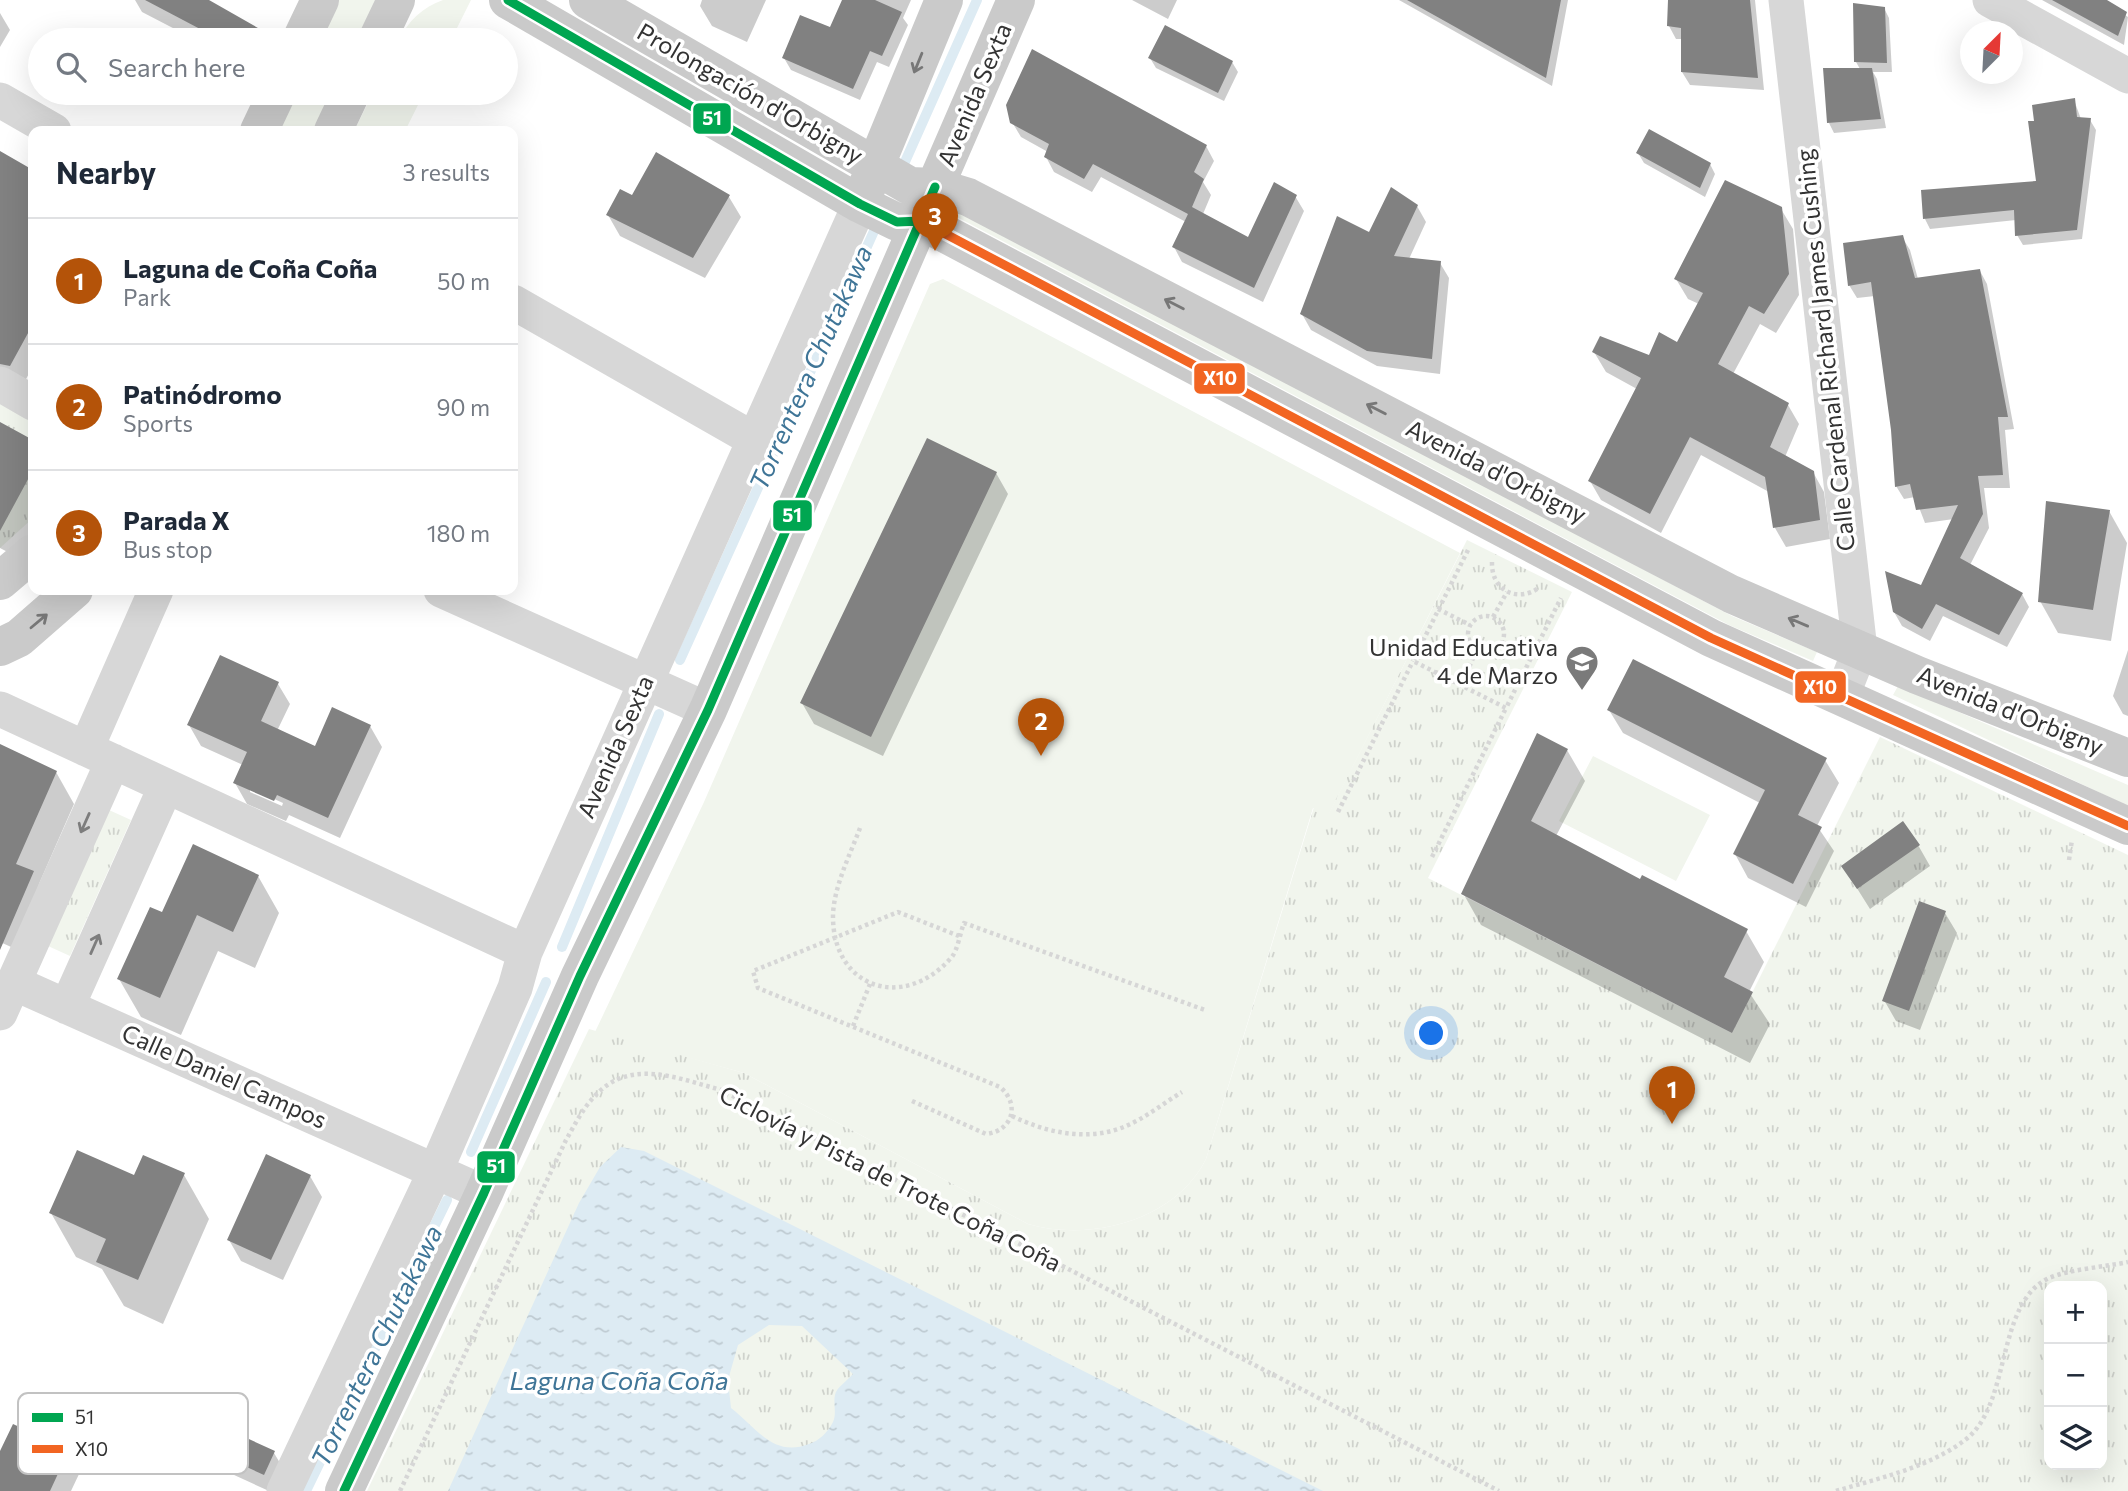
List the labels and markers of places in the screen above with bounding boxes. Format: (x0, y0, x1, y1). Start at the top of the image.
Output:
pin: 3 (912, 193, 958, 251)
place label: Unidad Educativa 4 de Marzo (1369, 632, 1558, 689)
school or university icon: Unidad Educativa 4 de Marzo (1563, 643, 1601, 692)
pin: 2 (1018, 698, 1064, 756)
pin: 1 (1649, 1066, 1695, 1124)

